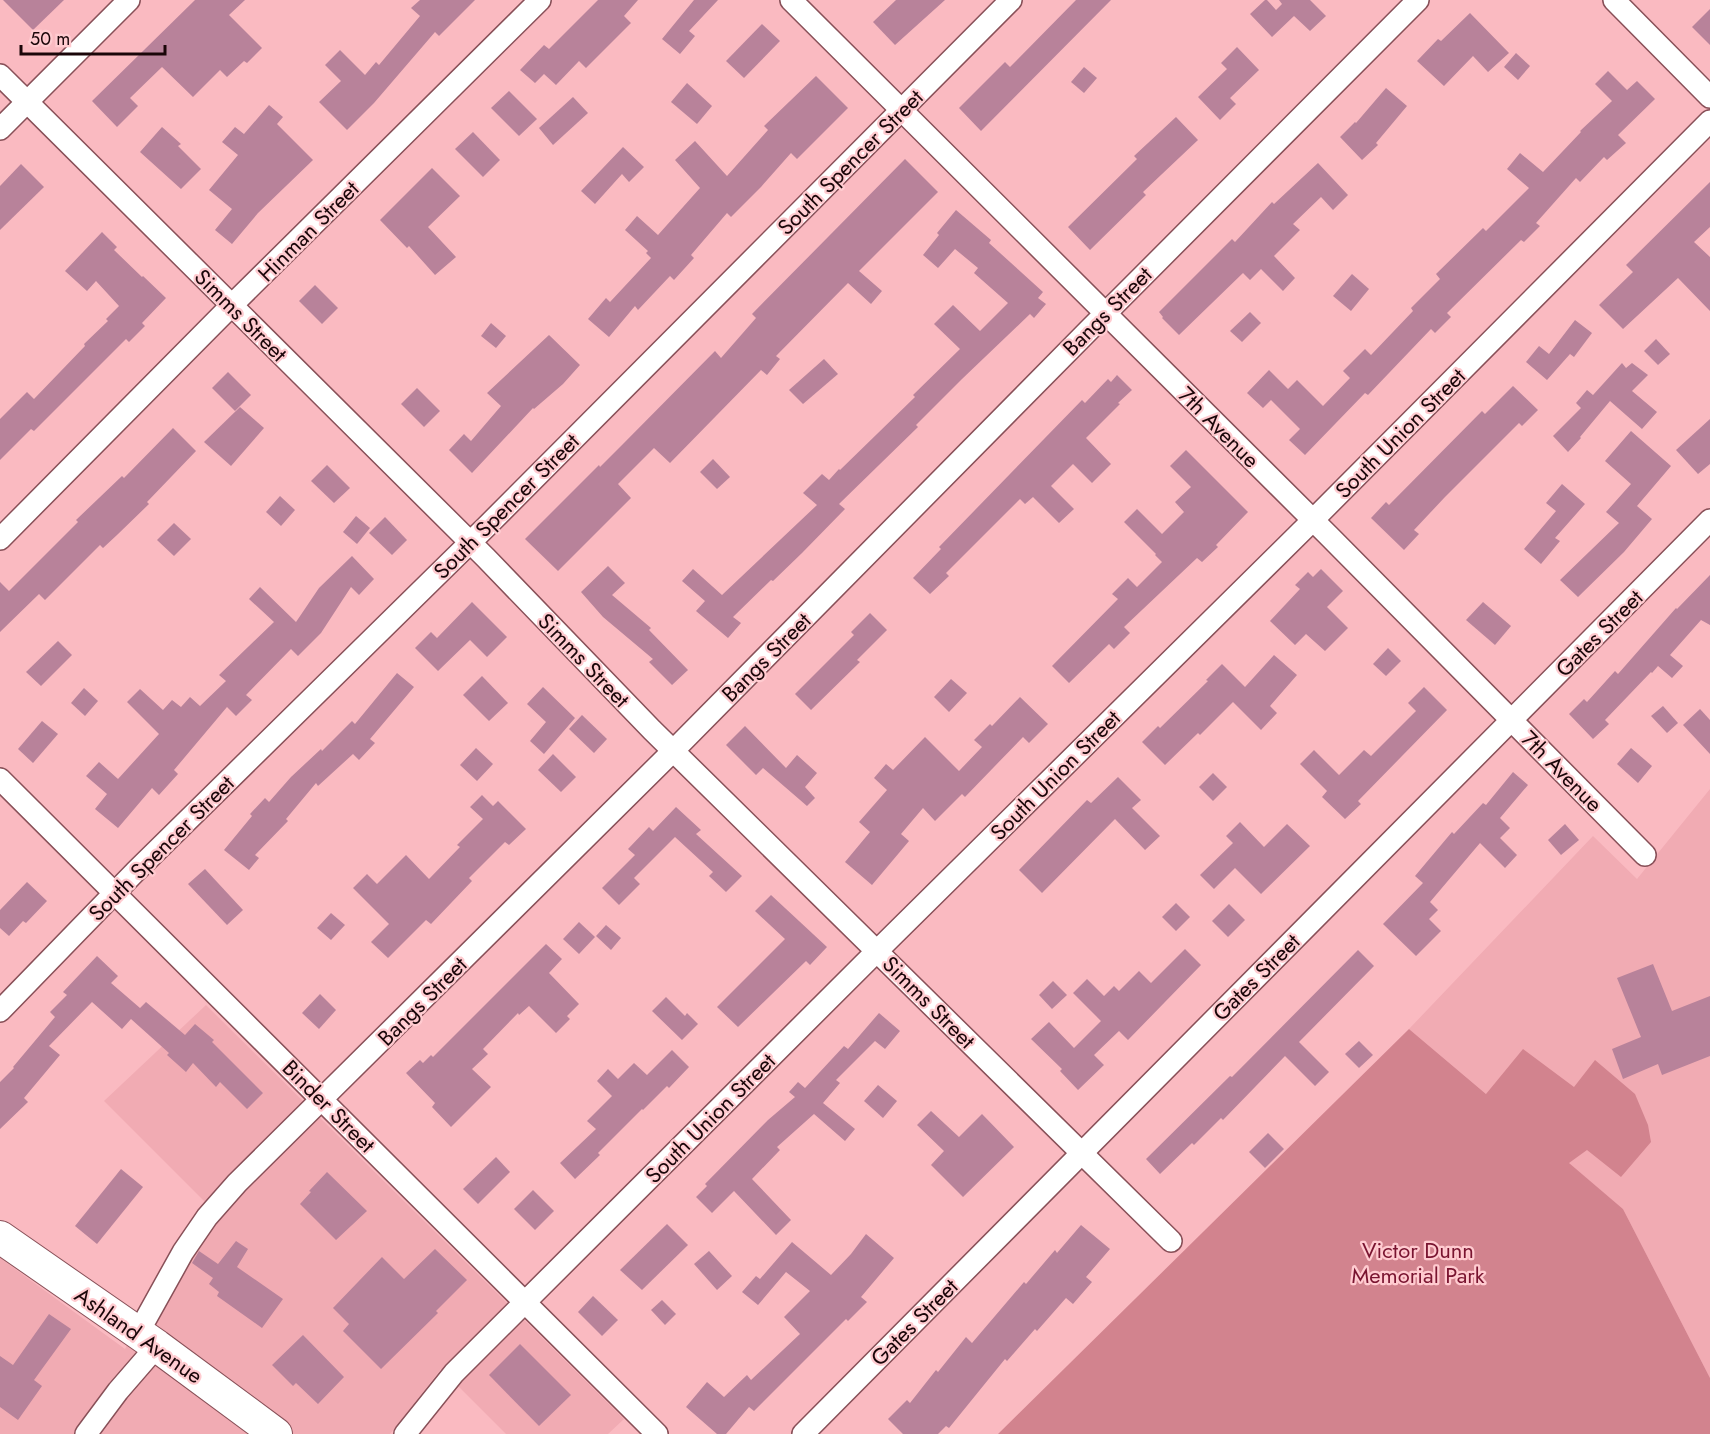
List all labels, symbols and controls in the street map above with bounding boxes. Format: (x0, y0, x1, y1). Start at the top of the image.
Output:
scale bar (21, 18, 165, 56)
text: 50 m (30, 26, 70, 52)
street label: South Spencer Street (770, 81, 931, 242)
street label: Hinman Street (250, 173, 366, 289)
street label: Bangs Street (1055, 259, 1159, 363)
street label: Simms Street (187, 261, 295, 369)
street label: South Union Street (1328, 360, 1473, 505)
street label: 7th Avenue (1171, 379, 1267, 475)
street label: South Spencer Street (426, 425, 587, 586)
street label: Gates Street (1548, 582, 1650, 684)
street label: Bangs Street (714, 605, 818, 709)
street label: Simms Street (531, 606, 638, 715)
street label: South Union Street (983, 702, 1128, 847)
street label: 7th Avenue (1514, 723, 1610, 819)
street label: South Spencer Street (81, 767, 242, 928)
street label: Gates Street (1205, 926, 1307, 1028)
street label: Simms Street (875, 948, 983, 1056)
street label: Bangs Street (370, 949, 474, 1053)
street label: South Union Street (638, 1045, 783, 1190)
street label: Binder Street (275, 1052, 383, 1160)
park label: Victor Dunn Memorial Park (1351, 1234, 1485, 1291)
street label: Gates Street (863, 1271, 965, 1373)
street label: Ashland Avenue (68, 1279, 210, 1391)

